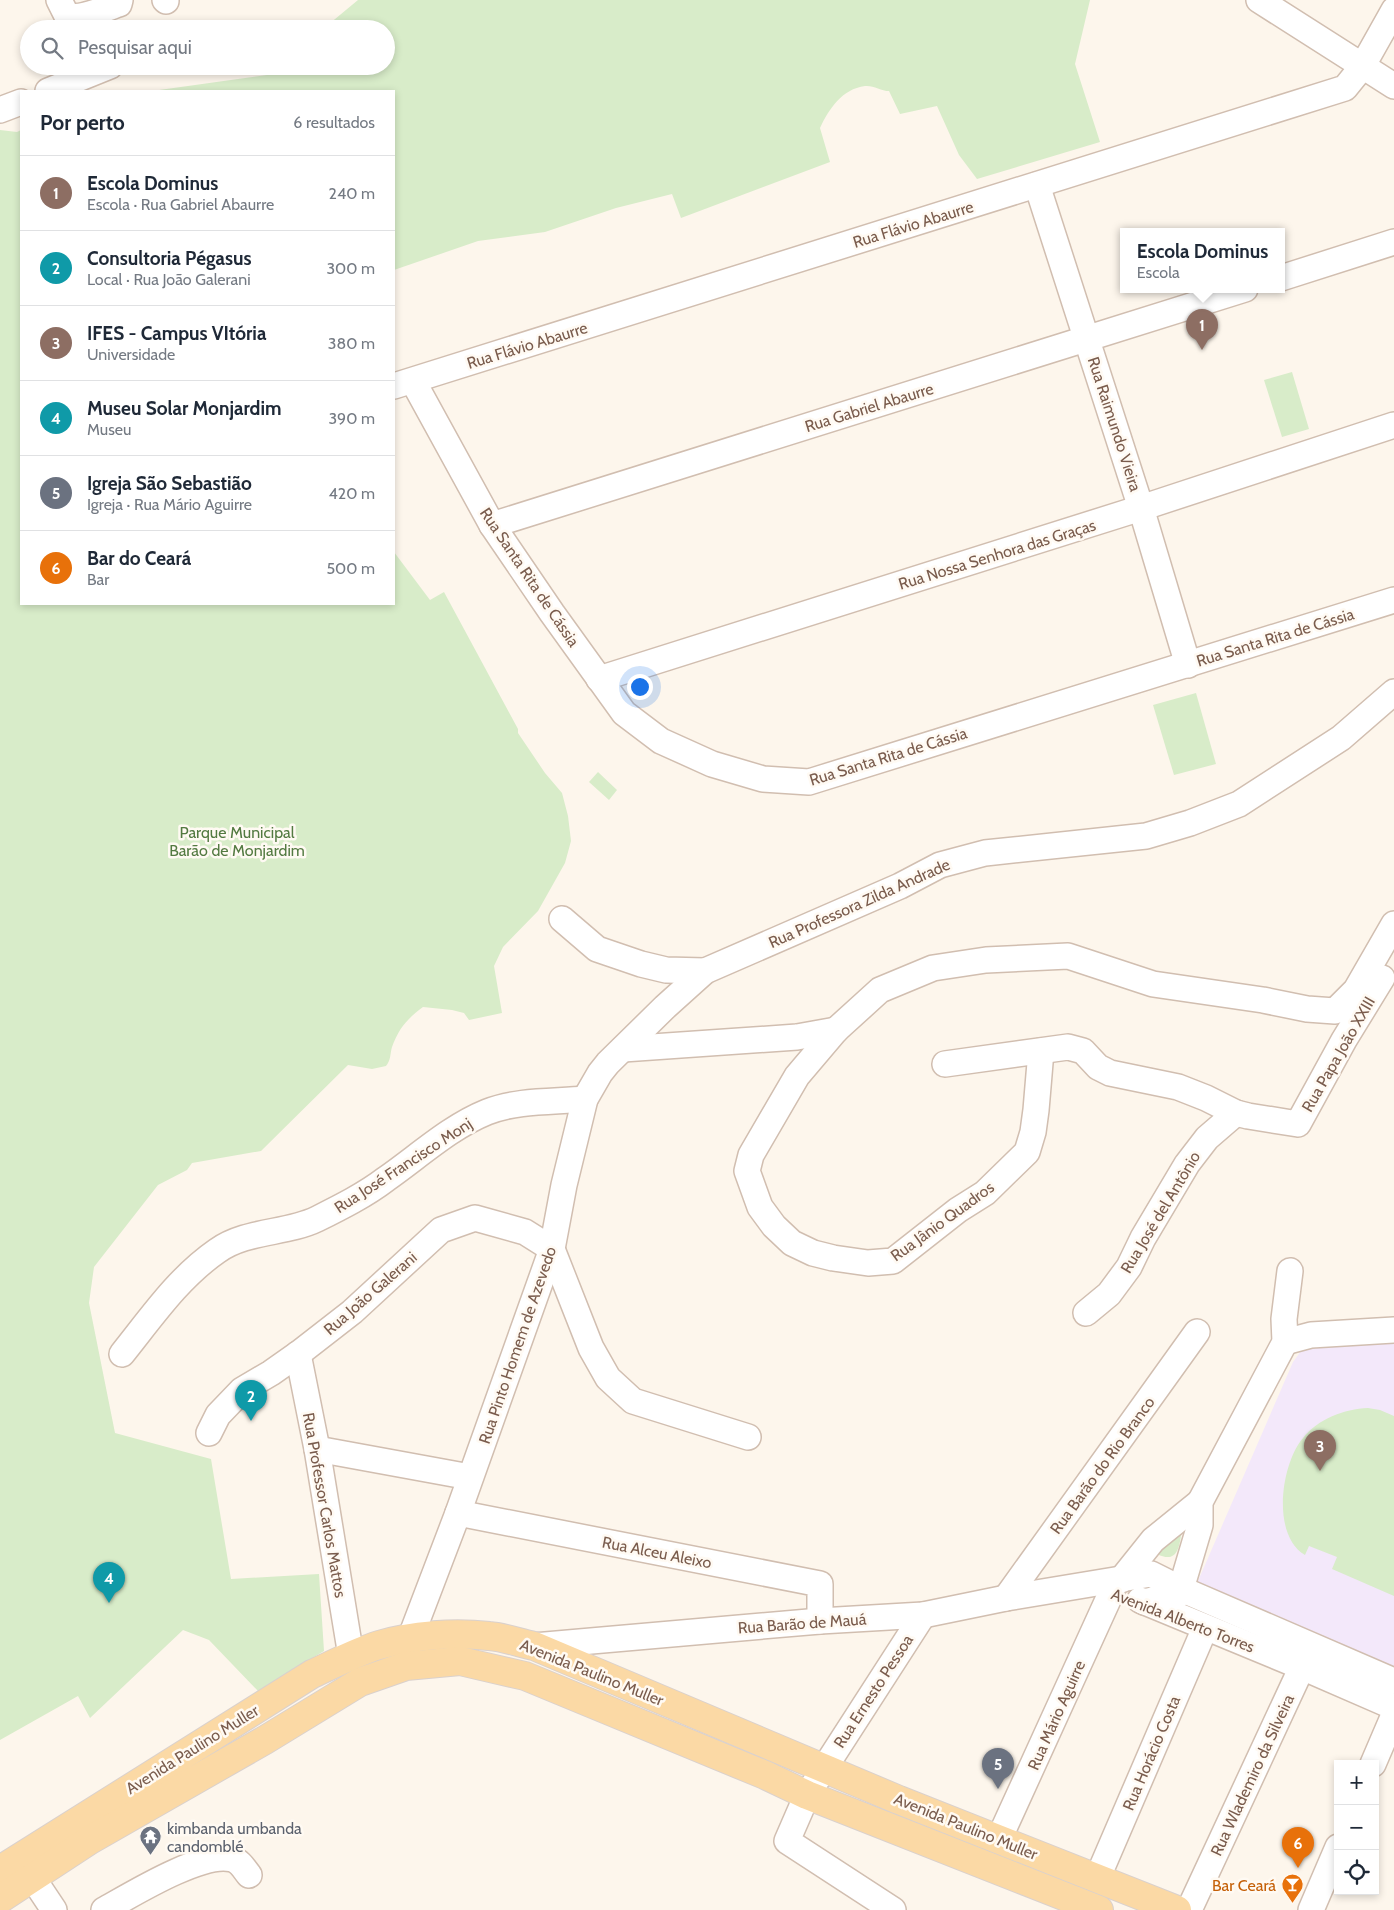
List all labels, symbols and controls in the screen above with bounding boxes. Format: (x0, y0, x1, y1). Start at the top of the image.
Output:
search box (20, 20, 395, 75)
icon: search (38, 34, 66, 62)
text: Pesquisar aqui (78, 36, 192, 59)
text: Por perto (40, 110, 125, 135)
text: 6 resultados (293, 113, 375, 132)
text: Escola Dominus (87, 172, 218, 195)
text: 1 (53, 184, 59, 203)
text: 240 m (329, 184, 375, 203)
text: Escola · Rua Gabriel Abaurre (87, 195, 274, 214)
street label: Rua Flávio Abaurre (850, 197, 976, 252)
popup (1120, 228, 1285, 293)
text: Escola Dominus (1137, 240, 1268, 263)
text: Consultoria Pégasus (87, 247, 251, 270)
text: 2 (52, 259, 60, 278)
text: 300 m (326, 259, 375, 278)
text: Escola (1137, 263, 1180, 282)
text: Local · Rua João Galerani (87, 270, 251, 289)
pin: 1 (1186, 309, 1218, 350)
street label: Rua Flávio Abaurre (464, 318, 590, 373)
text: IFES - Campus VItória (87, 322, 266, 345)
text: 3 (52, 334, 60, 353)
text: 380 m (328, 334, 375, 353)
text: Universidade (87, 345, 175, 364)
street label: Rua Raimundo Vieira (1084, 354, 1145, 494)
street label: Rua Gabriel Abaurre (803, 379, 936, 436)
text: Museu Solar Monjardim (87, 397, 281, 420)
text: 4 (51, 409, 61, 428)
text: 390 m (328, 409, 375, 428)
text: Museu (87, 420, 131, 439)
text: Igreja São Sebastião (87, 472, 252, 495)
text: 5 (52, 484, 60, 503)
text: 420 m (329, 484, 375, 503)
text: Igreja · Rua Mário Aguirre (87, 495, 252, 514)
street label: Rua Santa Rita de Cássia (476, 504, 583, 651)
street label: Rua Nossa Senhora das Graças (896, 515, 1098, 594)
text: Bar do Ceará (87, 547, 191, 570)
text: 6 (52, 559, 61, 578)
text: 500 m (326, 559, 375, 578)
text: Bar (87, 570, 109, 589)
street label: Rua Santa Rita de Cássia (1194, 604, 1357, 671)
your location (627, 674, 653, 700)
street label: Rua Santa Rita de Cássia (807, 723, 970, 790)
park label: Parque Municipal Barão de Monjardim (169, 823, 305, 860)
street label: Rua Professora Zilda Andrade (766, 855, 953, 952)
street label: Rua Papa João XXIII (1298, 993, 1379, 1115)
street label: Rua José Francisco Monj (331, 1114, 476, 1217)
street label: Rua José del Antônio (1117, 1148, 1204, 1277)
street label: Rua Jânio Quadros (887, 1177, 998, 1265)
street label: Rua Pinto Homem de Azevedo (475, 1244, 560, 1446)
street label: Rua João Galerani (320, 1248, 421, 1339)
pin: 2 (235, 1380, 267, 1421)
street label: Rua Barão do Rio Branco (1046, 1393, 1159, 1538)
street label: Rua Professor Carlos Mattos (299, 1411, 350, 1599)
pin: 3 (1304, 1430, 1336, 1471)
street label: Rua Alceu Aleixo (601, 1533, 713, 1572)
pin: 4 (93, 1562, 125, 1603)
street label: Avenida Alberto Torres (1109, 1584, 1257, 1657)
street label: Rua Barão de Mauá (737, 1610, 867, 1637)
street label: Rua Ernesto Pessoa (830, 1631, 917, 1751)
street label: Avenida Paulino Muller (517, 1635, 667, 1710)
street label: Rua Mário Aguirre (1024, 1657, 1089, 1773)
street label: Rua Wlademiro da Silveira (1207, 1691, 1298, 1859)
street label: Rua Horácio Costa (1119, 1693, 1184, 1813)
street label: Avenida Paulino Muller (122, 1700, 263, 1798)
pin: 5 (982, 1748, 1014, 1789)
map controls (1334, 1760, 1379, 1895)
button: + (1334, 1760, 1379, 1805)
street label: Avenida Paulino Muller (891, 1789, 1041, 1864)
button: − (1334, 1805, 1379, 1850)
place label: kimbanda umbanda candomblé (167, 1819, 302, 1856)
temple icon: kimbanda umbanda candomblé (139, 1825, 163, 1856)
pin: 6 (1282, 1827, 1314, 1868)
button: locate (1334, 1850, 1379, 1895)
bar icon: Bar Ceará (1280, 1873, 1304, 1904)
place label: Bar Ceará (1212, 1876, 1276, 1895)

